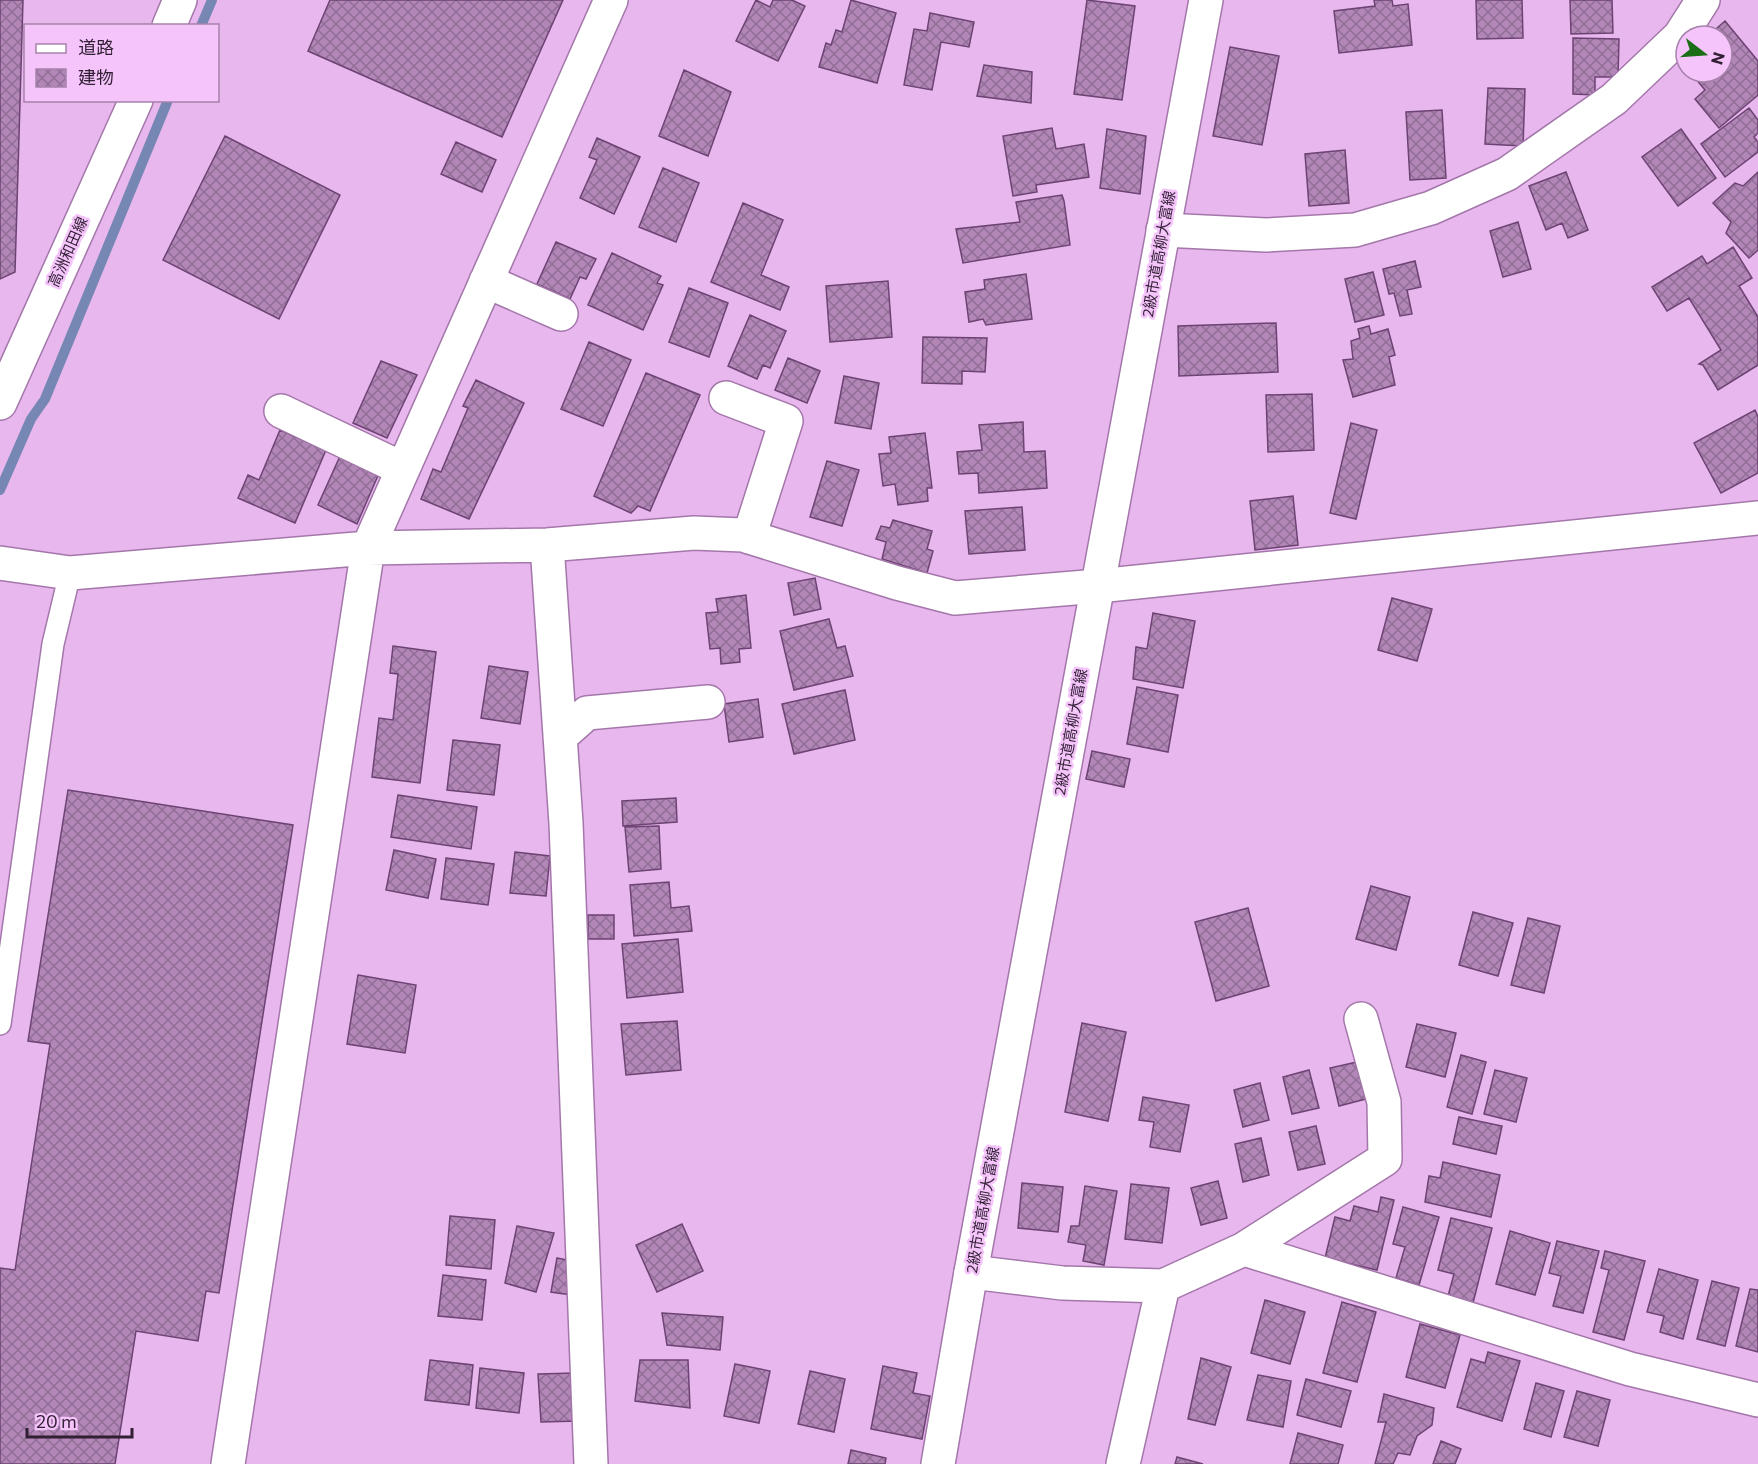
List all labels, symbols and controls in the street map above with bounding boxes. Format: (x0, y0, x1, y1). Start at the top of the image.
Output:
legend (24, 24, 219, 102)
north arrow (1674, 24, 1734, 84)
text: 道路 (78, 36, 114, 58)
text: N (1708, 50, 1730, 67)
text: 建物 (78, 66, 114, 88)
street label: 2級市道高柳大富線 (1138, 189, 1178, 319)
street label: 高洲和田線 (44, 214, 91, 290)
street label: 2級市道高柳大富線 (1050, 667, 1090, 797)
street label: 2級市道高柳大富線 (962, 1145, 1002, 1275)
scale bar (27, 1401, 132, 1439)
text: 20 m (36, 1410, 77, 1432)

